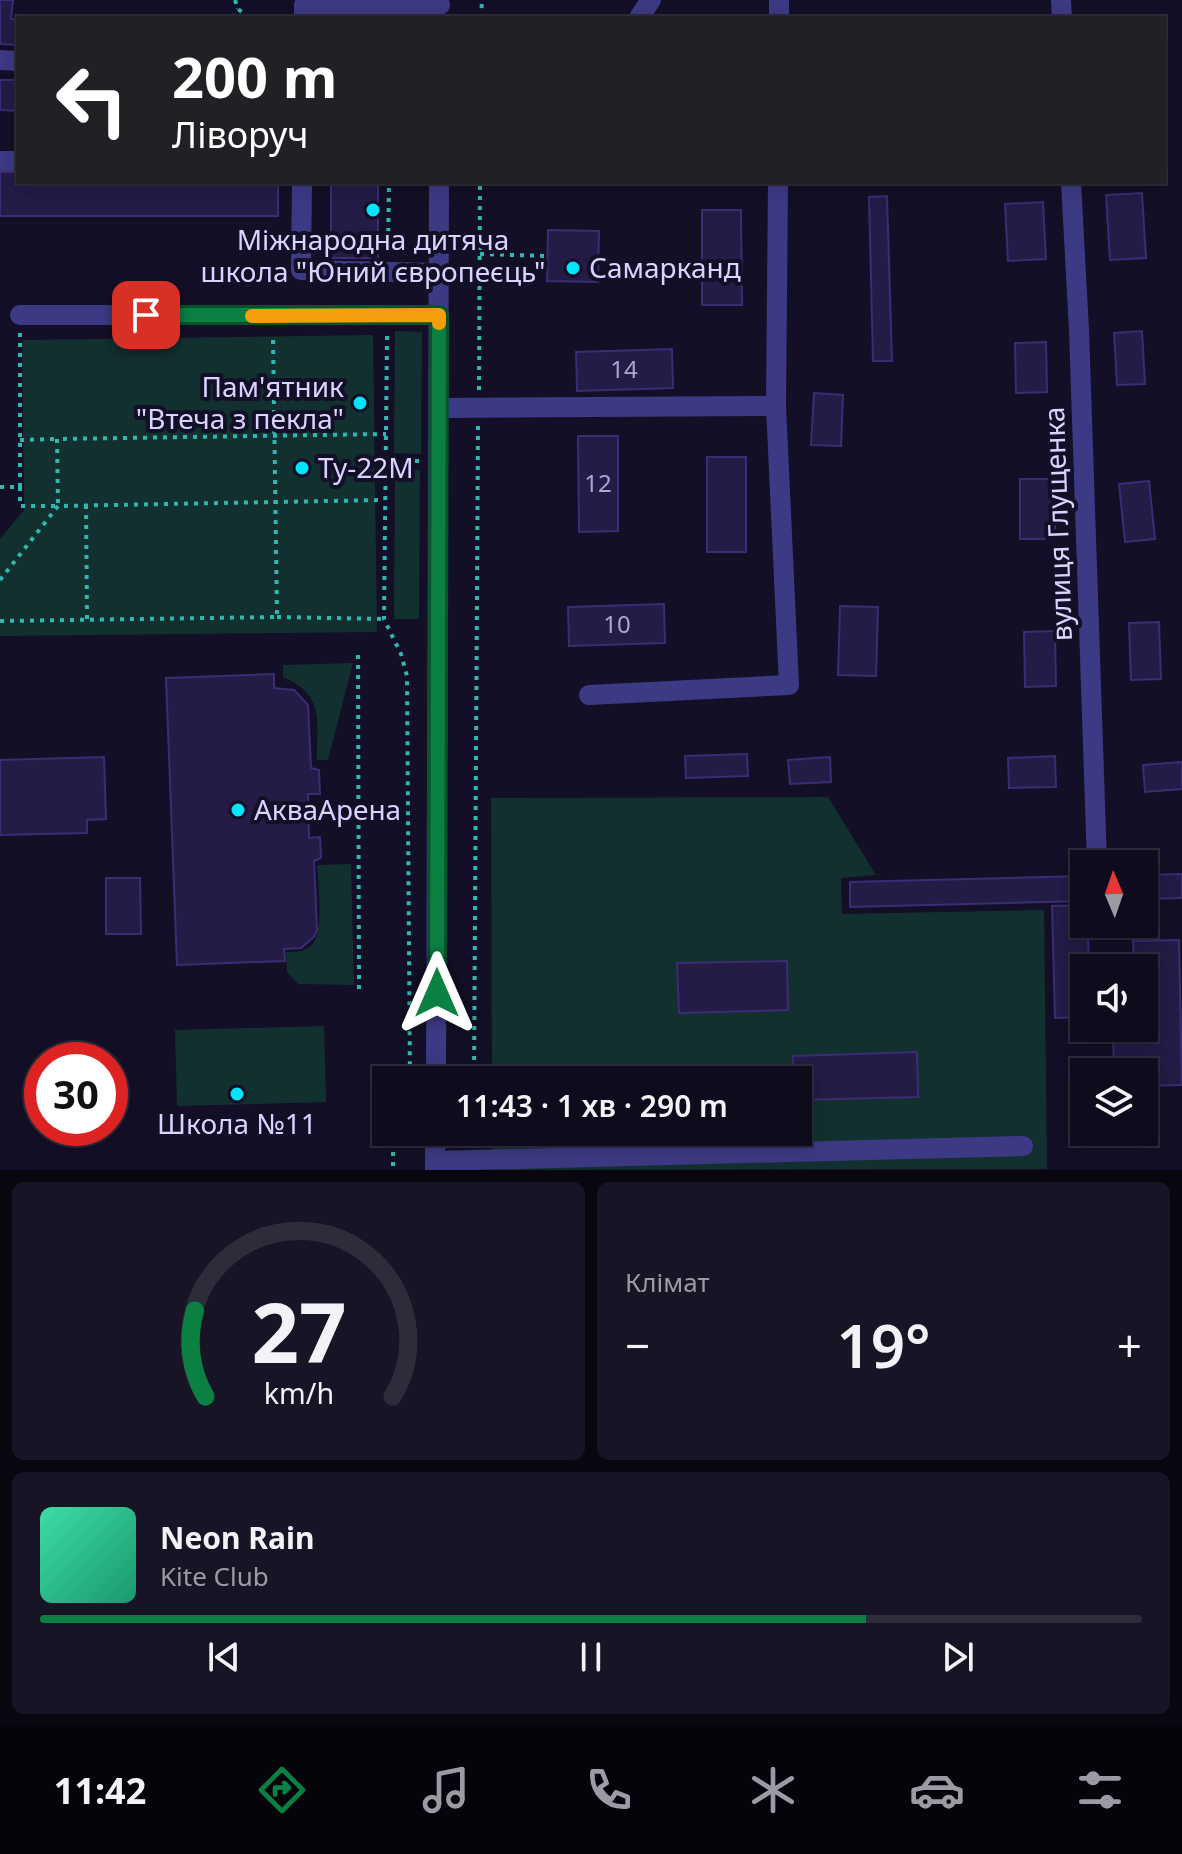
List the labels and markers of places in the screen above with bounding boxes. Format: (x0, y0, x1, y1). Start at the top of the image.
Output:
marker: Міжнародна дитяча школа "Юний європеєць" (364, 201, 382, 219)
place label: Міжнародна дитяча школа "Юний європеєць" (201, 220, 545, 290)
place label: Самарканд (589, 248, 741, 286)
marker: Самарканд (564, 259, 582, 277)
pin (112, 281, 180, 349)
place label: Пам'ятник "Втеча з пекла" (136, 367, 344, 437)
marker: Пам'ятник "Втеча з пекла" (351, 394, 369, 412)
place label: Ту-22М (318, 448, 414, 486)
marker: Ту-22М (293, 459, 311, 477)
place label: АкваАрена (254, 790, 401, 828)
marker: АкваАрена (229, 801, 247, 819)
marker: Школа №11 (228, 1085, 246, 1103)
place label: Школа №11 (157, 1104, 317, 1142)

